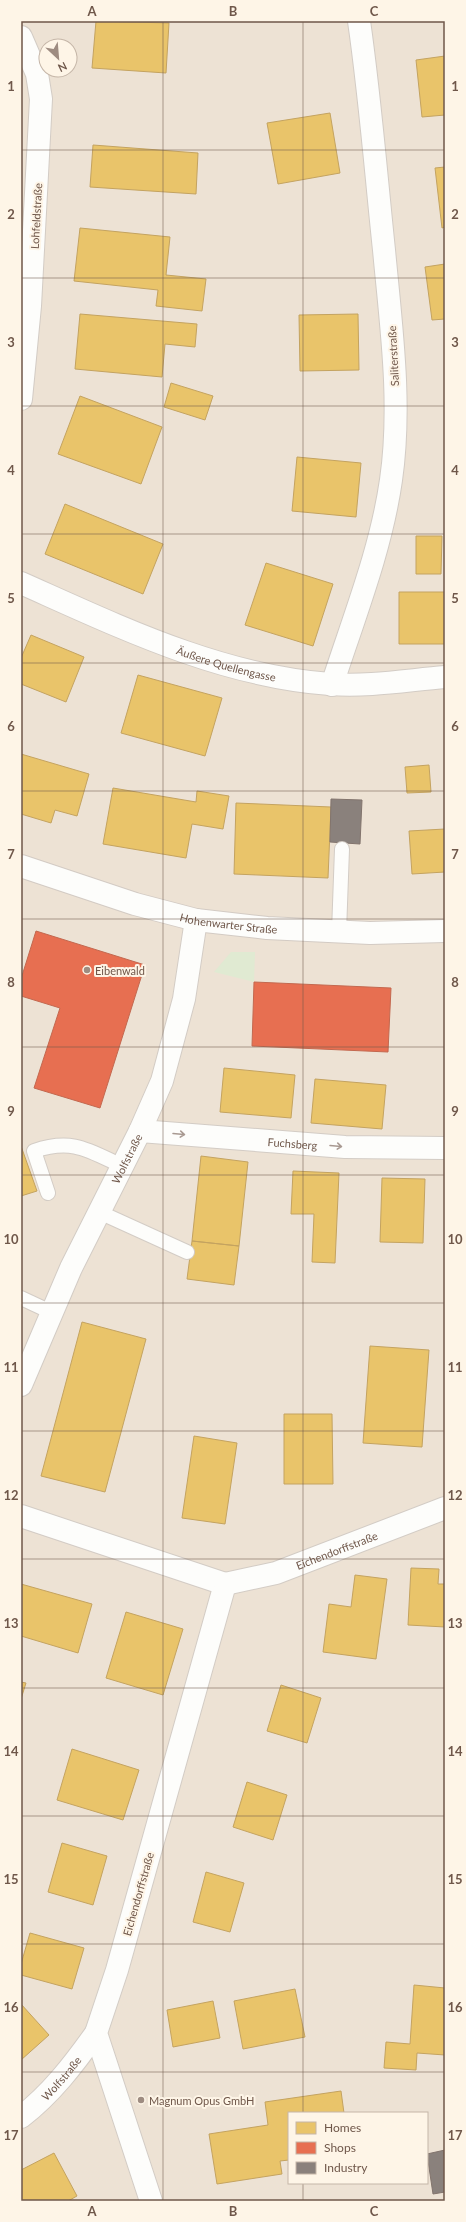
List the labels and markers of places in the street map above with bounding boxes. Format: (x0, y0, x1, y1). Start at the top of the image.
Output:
place label: Eibenwald (95, 964, 145, 977)
marker: Eibenwald (82, 965, 92, 975)
place label: Magnum Opus GmbH (149, 2094, 254, 2107)
marker: Magnum Opus GmbH (136, 2095, 146, 2105)

